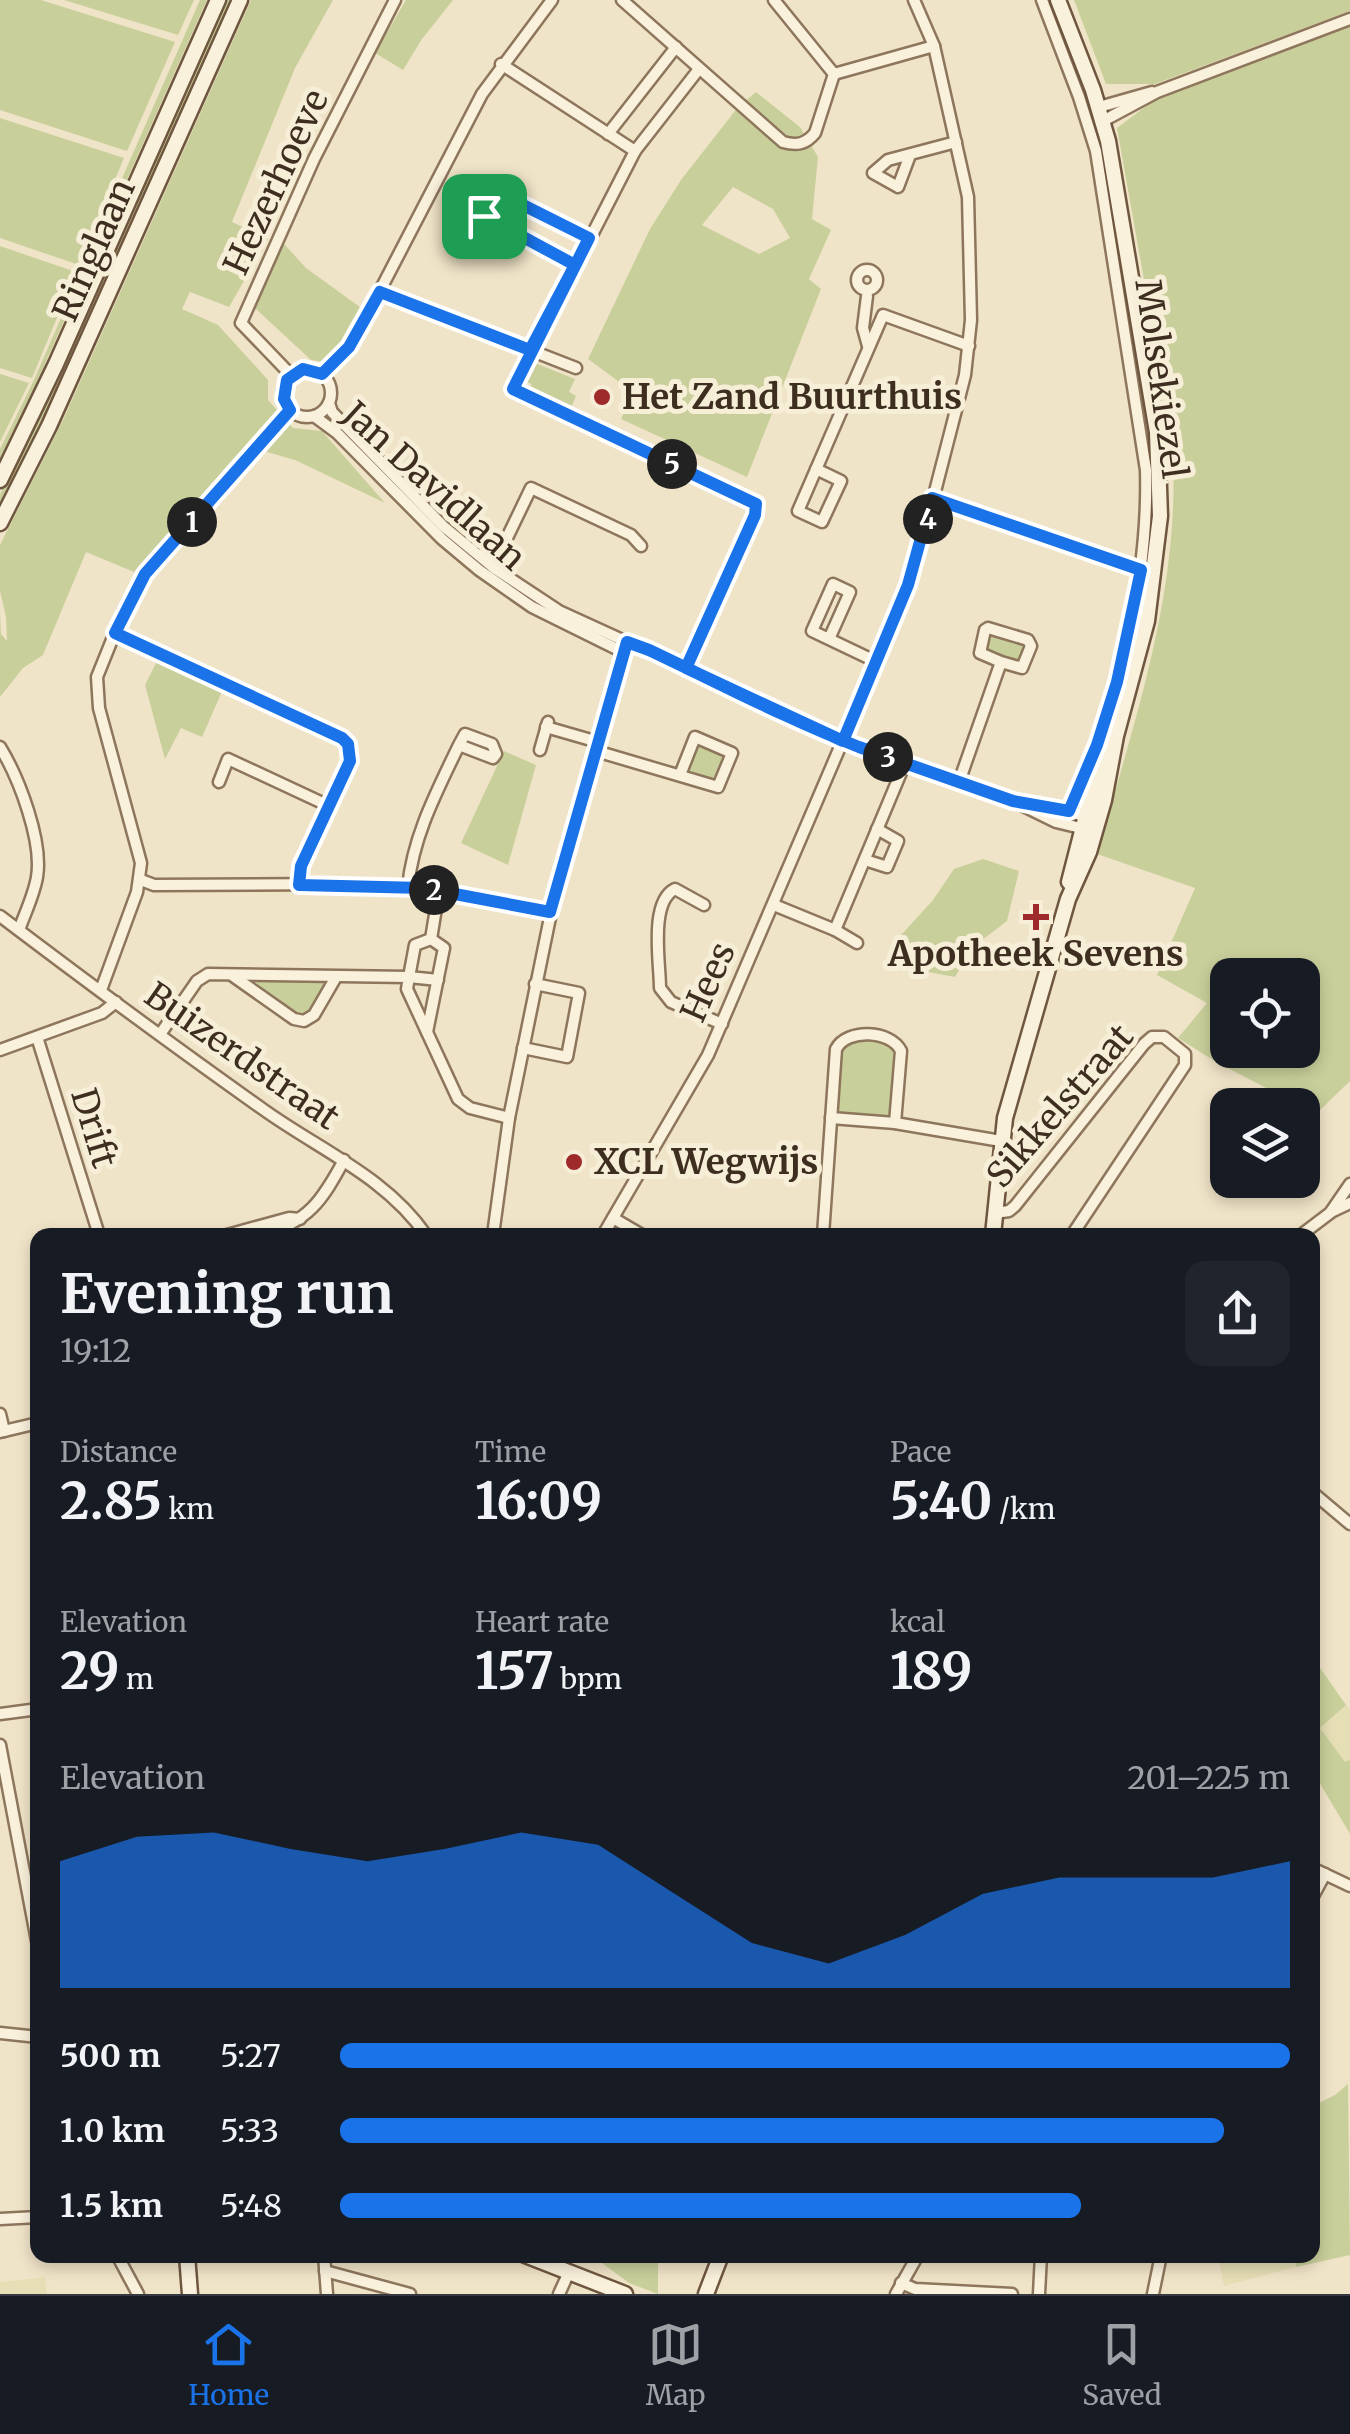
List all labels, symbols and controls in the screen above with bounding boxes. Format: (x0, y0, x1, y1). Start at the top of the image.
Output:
street label: Hezerhoeve (214, 83, 338, 281)
street label: Ringlaan (43, 172, 145, 328)
pin (442, 174, 527, 259)
icon: arrive (457, 189, 512, 244)
street label: Molsekiezel (1125, 277, 1197, 482)
place label: Het Zand Buurthuis (622, 375, 962, 419)
marker: Het Zand Buurthuis (591, 386, 613, 408)
street label: Jan Davidlaan (333, 392, 535, 580)
pin: 5 (647, 439, 697, 489)
text: 5 (664, 446, 680, 482)
pin: 4 (903, 494, 953, 544)
pin: 1 (167, 497, 217, 547)
text: 4 (919, 501, 937, 537)
text: 1 (186, 504, 198, 540)
pin: 3 (863, 732, 913, 782)
text: 3 (880, 739, 896, 775)
pin: 2 (409, 865, 459, 915)
text: 2 (426, 872, 442, 908)
marker: Apotheek Sevens (1025, 906, 1047, 928)
place label: Apotheek Sevens (887, 932, 1184, 976)
street label: Hees (671, 935, 745, 1029)
map controls (1210, 958, 1320, 1198)
button: locate (1210, 958, 1320, 1068)
street label: Buizerdstraat (136, 973, 348, 1139)
street label: Sikkelstraat (977, 1015, 1143, 1197)
street label: Drift (61, 1083, 127, 1173)
button: layers (1210, 1088, 1320, 1198)
place label: XCL Wegwijs (594, 1140, 818, 1184)
marker: XCL Wegwijs (563, 1151, 585, 1173)
text: Evening run (60, 1259, 394, 1328)
button: share (1185, 1261, 1290, 1366)
text: 19:12 (60, 1331, 131, 1371)
text: Distance (60, 1434, 177, 1470)
text: Time (475, 1434, 546, 1470)
text: Pace (890, 1434, 951, 1470)
text: 2.85 (60, 1470, 162, 1533)
text: 16:09 (475, 1470, 602, 1533)
text: 5:40 (890, 1470, 992, 1533)
text: km (162, 1491, 214, 1527)
text: /km (992, 1491, 1056, 1527)
text: Elevation (60, 1604, 187, 1640)
text: Heart rate (475, 1604, 609, 1640)
text: kcal (890, 1604, 945, 1640)
text: 29 (60, 1640, 119, 1703)
text: 157 (475, 1640, 554, 1703)
text: 189 (890, 1640, 972, 1703)
text: m (119, 1661, 154, 1697)
text: bpm (554, 1661, 622, 1697)
text: Elevation (60, 1758, 205, 1798)
text: 201–225 m (1127, 1758, 1290, 1798)
text: 500 m (60, 2036, 161, 2076)
text: 5:27 (220, 2036, 281, 2076)
text: 1.0 km (60, 2111, 165, 2151)
text: 5:33 (220, 2111, 279, 2151)
text: 1.5 km (60, 2186, 163, 2226)
text: 5:48 (220, 2186, 282, 2226)
tab: Home (188, 2317, 269, 2413)
tab: Map (646, 2317, 706, 2413)
tab: Saved (1082, 2317, 1162, 2413)

